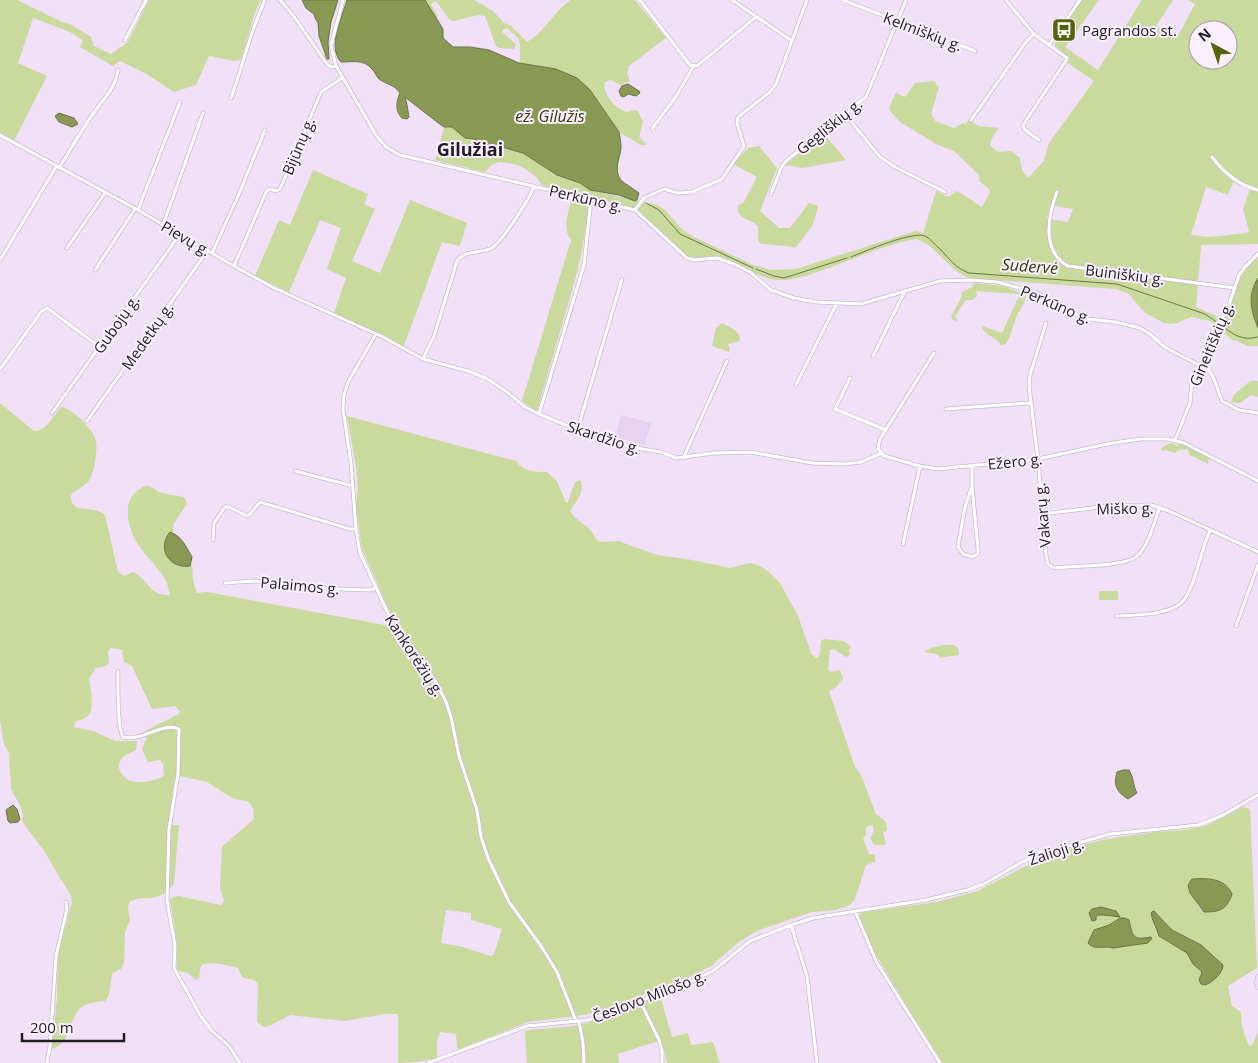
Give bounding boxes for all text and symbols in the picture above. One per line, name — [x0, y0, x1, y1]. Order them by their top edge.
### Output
street label: Kelmiškių g. — [881, 7, 965, 55]
bus stop icon: Pagrandos st. — [1051, 17, 1077, 43]
place label: Pagrandos st. — [1082, 20, 1177, 40]
north arrow — [1188, 20, 1238, 70]
text: N — [1194, 24, 1215, 46]
street label: Gegliškių g. — [792, 93, 866, 159]
water label: ež. Gilužis — [515, 105, 585, 127]
street label: Bijūnų g. — [277, 114, 319, 178]
district label: Gilužiai — [437, 137, 503, 161]
street label: Perkūno g. — [547, 180, 625, 216]
street label: Pievų g. — [158, 216, 214, 260]
water label: Sudervė — [1001, 253, 1059, 279]
street label: Buiniškių g. — [1084, 259, 1166, 289]
street label: Perkūno g. — [1018, 280, 1094, 328]
street label: Gubojų g. — [89, 291, 143, 357]
street label: Medetkų g. — [116, 298, 178, 374]
street label: Gineitiškių g. — [1184, 299, 1238, 389]
street label: Skardžio g. — [565, 416, 643, 458]
street label: Ežero g. — [987, 448, 1043, 474]
street label: Vakarų g. — [1029, 482, 1055, 548]
street label: Miško g. — [1096, 498, 1154, 518]
street label: Palaimos g. — [260, 572, 340, 598]
street label: Kankorėžių g. — [381, 610, 449, 700]
street label: Žalioji g. — [1026, 833, 1086, 869]
street label: Česlovo Milošo g. — [589, 965, 709, 1027]
scale bar — [22, 1010, 125, 1042]
text: 200 m — [30, 1017, 74, 1037]

